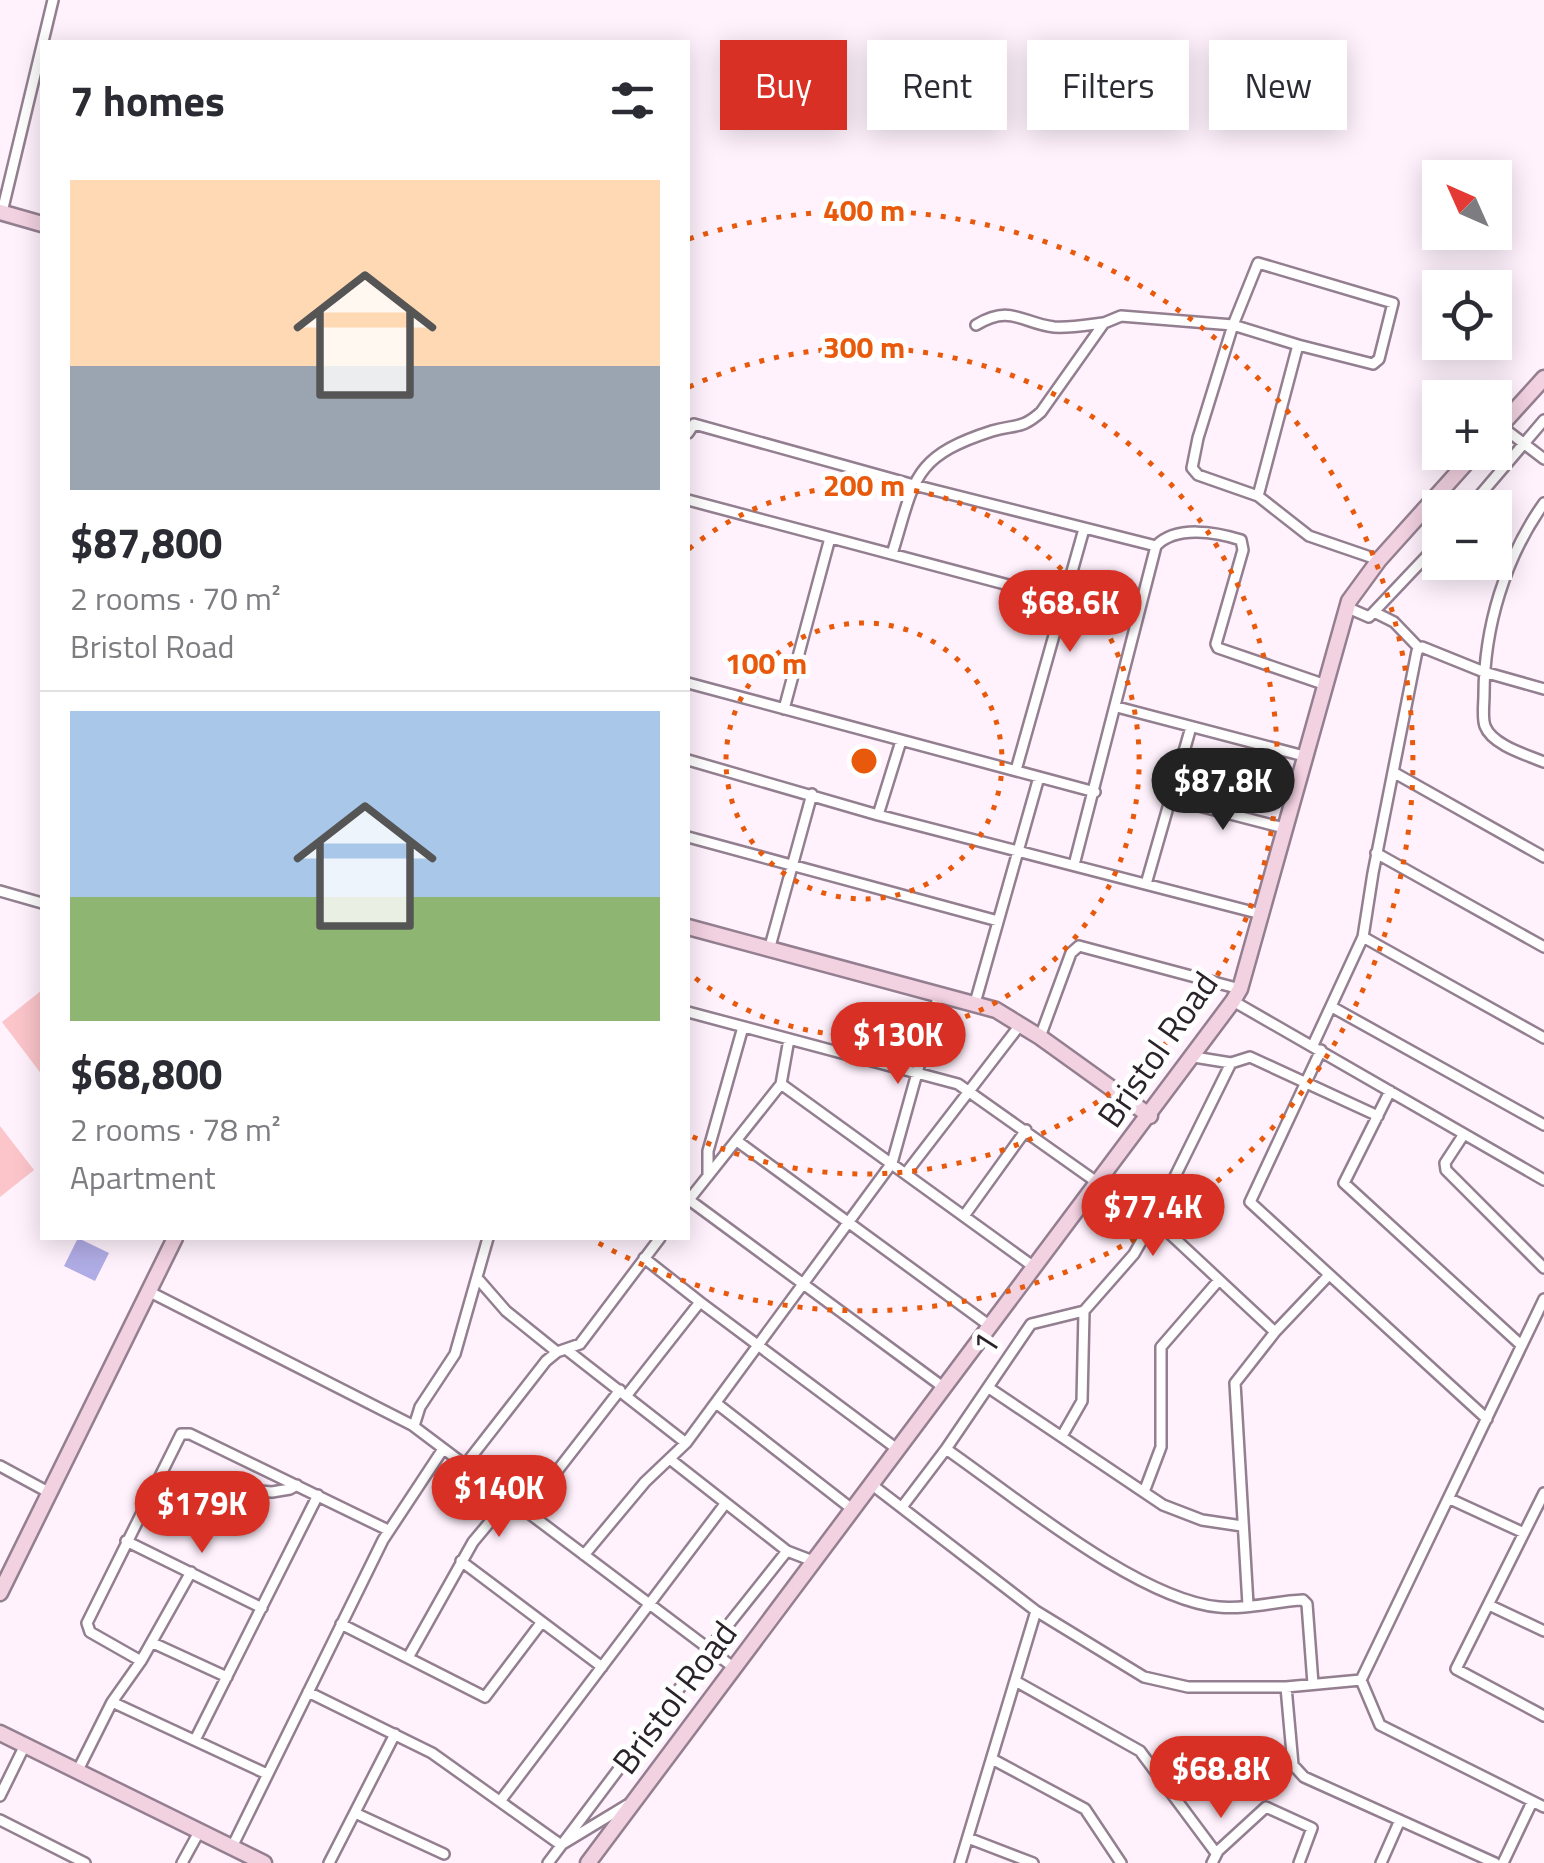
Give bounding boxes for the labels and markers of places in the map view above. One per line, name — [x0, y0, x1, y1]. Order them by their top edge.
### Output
pin: $68.6K — [989, 570, 1151, 655]
centre of rings — [846, 743, 882, 779]
pin: $87.8K — [1142, 748, 1304, 833]
pin: $130K — [828, 1002, 968, 1087]
pin: $77.4K — [1072, 1174, 1234, 1259]
pin: $140K — [429, 1455, 569, 1540]
pin: $179K — [132, 1471, 272, 1556]
pin: $68.8K — [1140, 1736, 1302, 1821]

